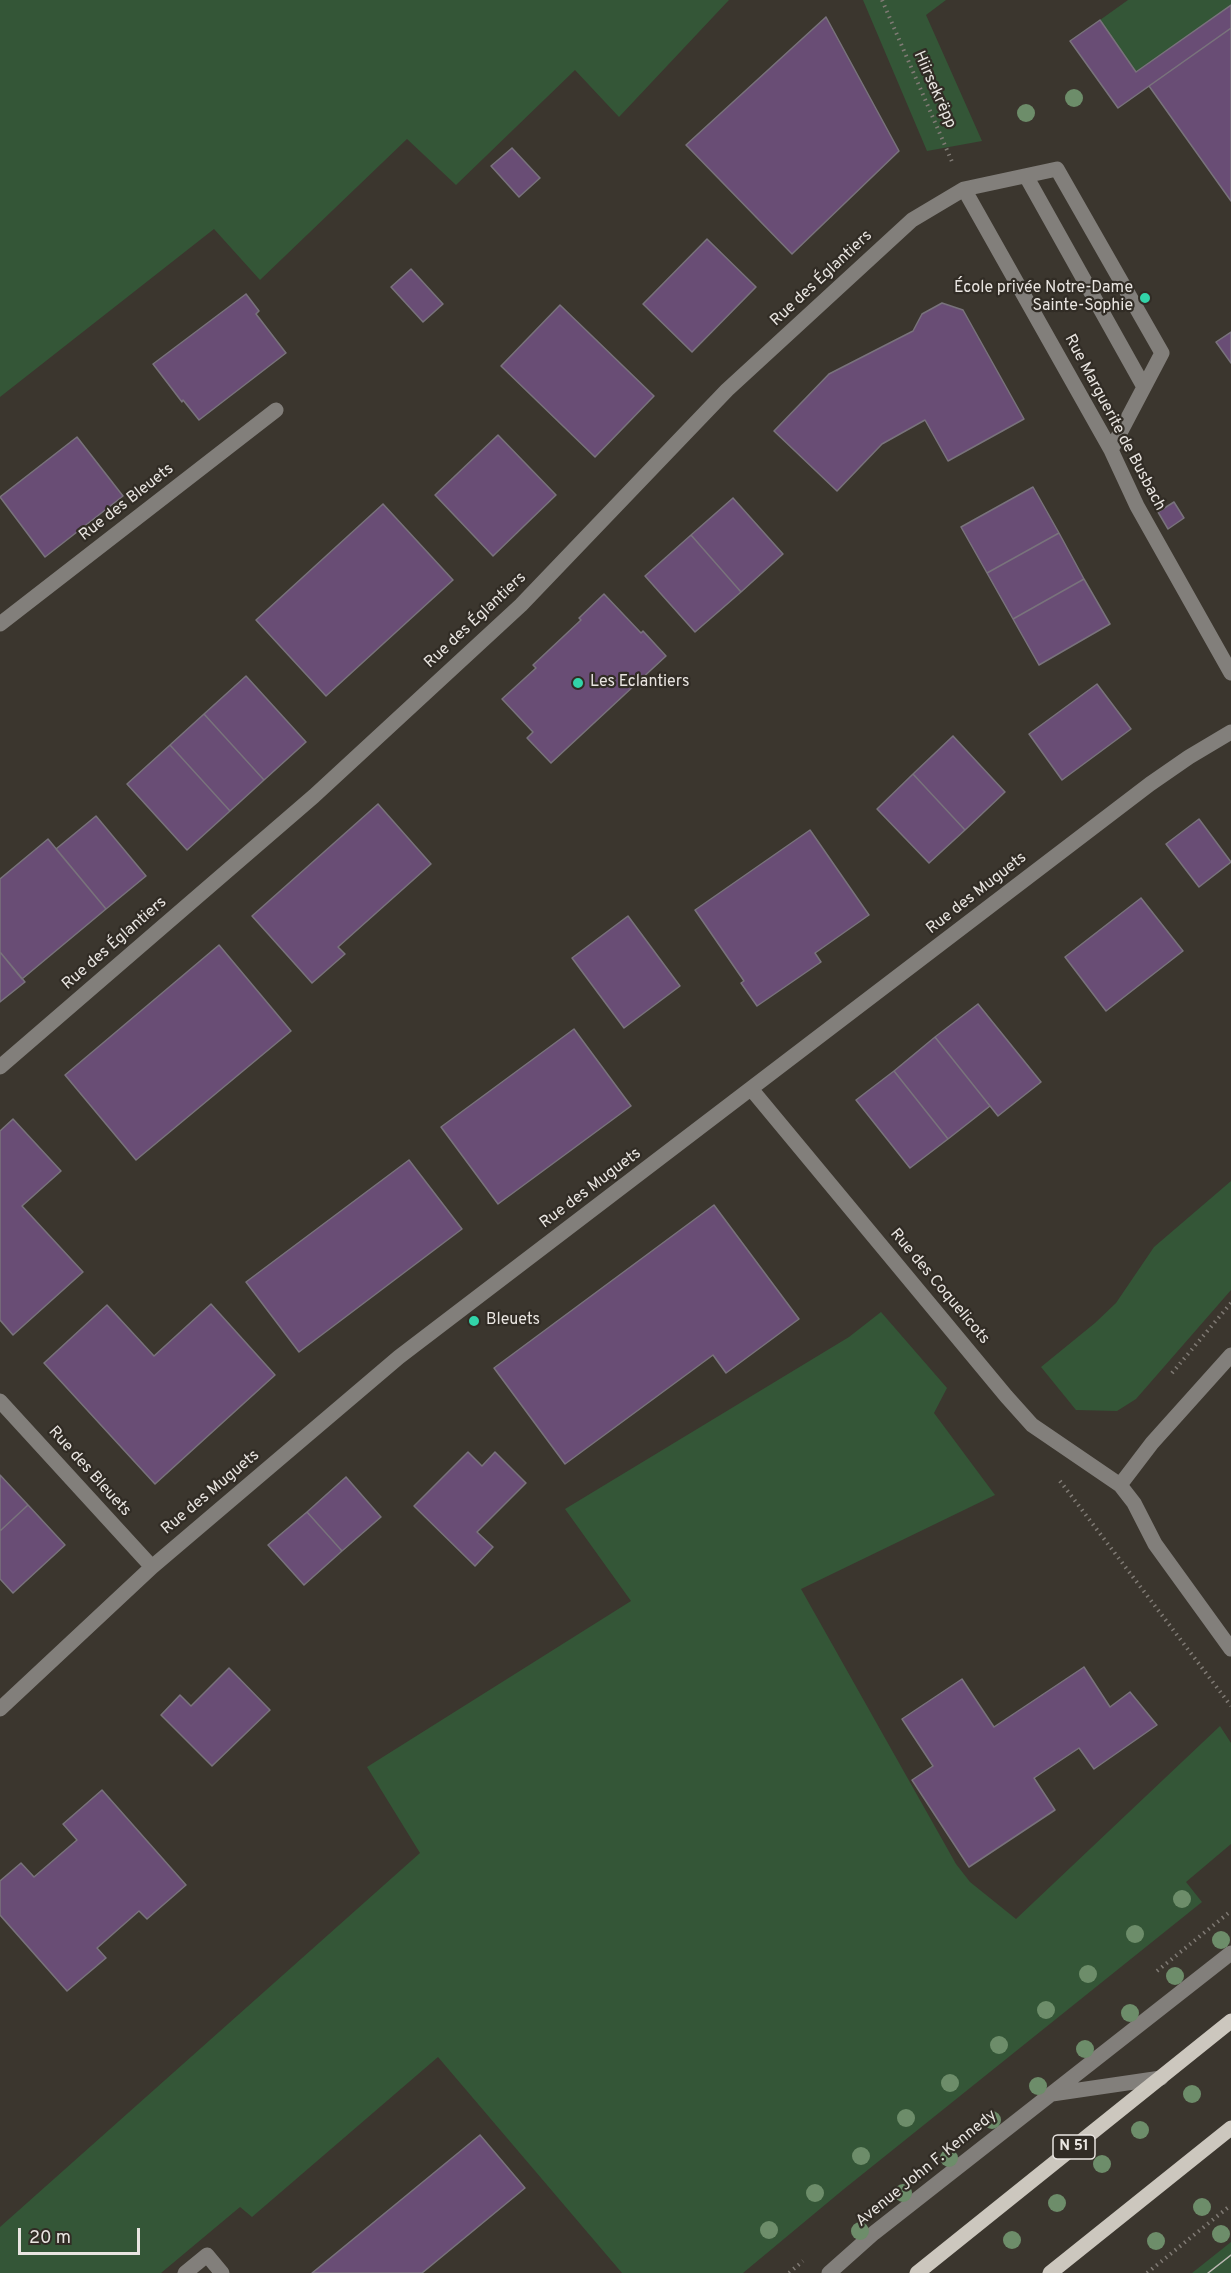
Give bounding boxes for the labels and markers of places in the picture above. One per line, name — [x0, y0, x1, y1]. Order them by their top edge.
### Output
place label: École privée Notre-Dame Sainte-Sophie — [954, 279, 1133, 317]
marker: École privée Notre-Dame Sainte-Sophie — [1138, 291, 1152, 305]
place label: Les Eclantiers — [590, 673, 689, 693]
marker: Les Eclantiers — [571, 676, 585, 690]
place label: Bleuets — [486, 1311, 540, 1331]
marker: Bleuets — [467, 1314, 481, 1328]

